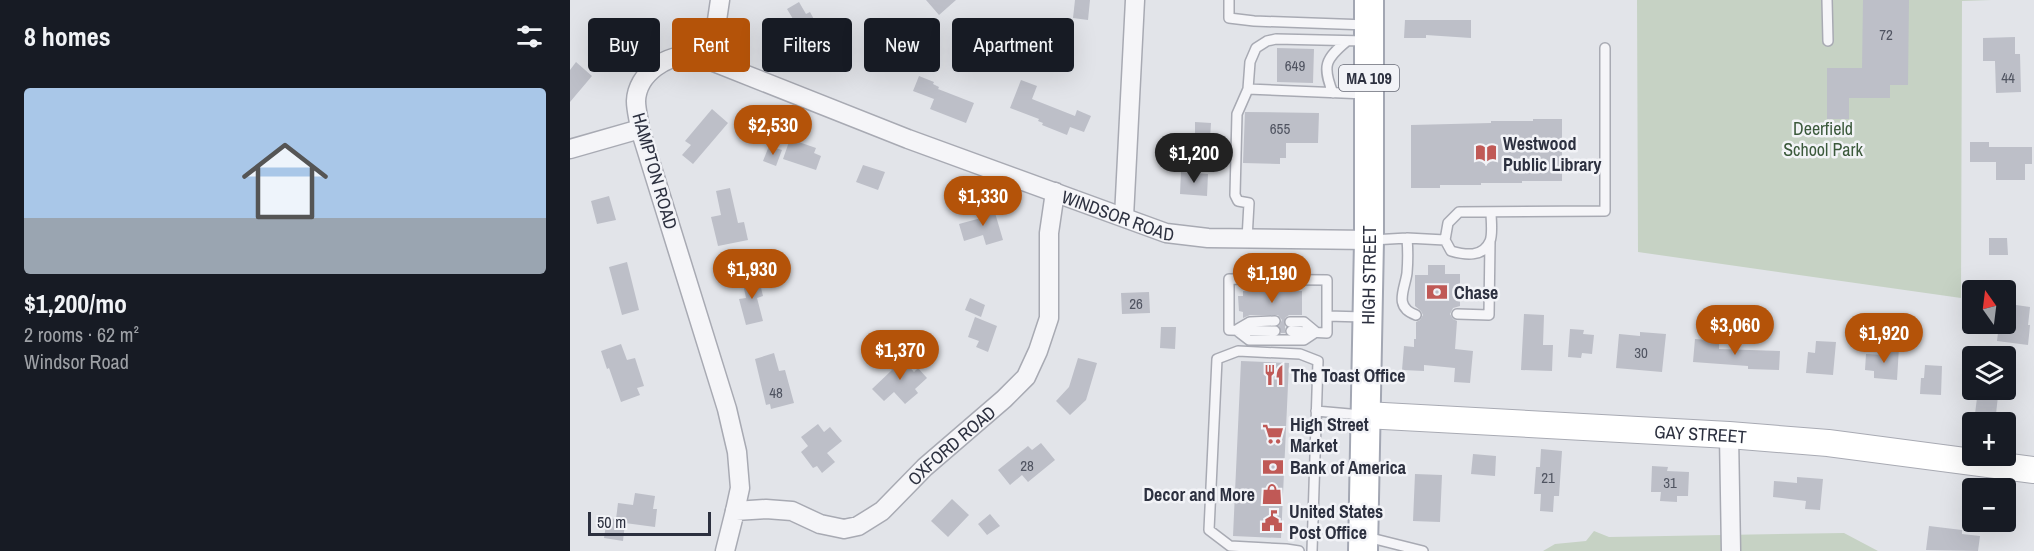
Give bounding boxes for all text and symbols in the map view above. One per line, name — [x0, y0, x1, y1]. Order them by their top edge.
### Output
chip: Buy — [588, 18, 660, 72]
chip: Rent — [672, 18, 750, 72]
chip: Filters — [762, 18, 852, 72]
chip: New — [864, 18, 940, 72]
chip: Apartment — [952, 18, 1074, 72]
text: 8 homes — [24, 19, 111, 54]
icon: filters — [513, 20, 546, 53]
house number: 72 — [1879, 24, 1893, 45]
house number: 649 — [1285, 55, 1305, 76]
road number: MA 109 — [1339, 65, 1399, 91]
house number: 44 — [2001, 67, 2015, 88]
pin: $2,530 — [724, 105, 822, 156]
street label: HAMPTON ROAD — [626, 110, 684, 232]
text: $2,530 — [748, 111, 798, 138]
park label: Deerfield School Park — [1783, 116, 1863, 162]
house number: 655 — [1270, 118, 1290, 139]
icon: home — [231, 127, 339, 235]
place label: Westwood Public Library — [1503, 131, 1602, 177]
pin: $1,200 — [1145, 133, 1243, 184]
text: $1,200 — [1169, 139, 1219, 166]
library icon: Westwood Public Library — [1474, 141, 1498, 165]
pin: $1,330 — [934, 176, 1032, 227]
text: $1,330 — [958, 182, 1008, 209]
street label: WINDSOR ROAD — [1058, 184, 1176, 246]
street label: HIGH STREET — [1355, 225, 1382, 325]
pin: $1,930 — [703, 249, 801, 300]
pin: $1,190 — [1223, 253, 1321, 304]
text: $1,930 — [727, 255, 777, 282]
text: $1,190 — [1247, 259, 1297, 286]
bank icon: Chase — [1425, 280, 1449, 304]
place label: Chase — [1454, 280, 1498, 305]
north arrow — [1962, 280, 2016, 334]
map controls — [1962, 280, 2016, 532]
text: $1,200/mo — [24, 286, 127, 321]
house number: 26 — [1129, 293, 1143, 314]
pin: $3,060 — [1686, 305, 1784, 356]
text: $3,060 — [1710, 311, 1760, 338]
pin: $1,920 — [1835, 313, 1933, 364]
text: $1,920 — [1859, 319, 1909, 346]
text: 2 rooms · 62 m² — [24, 321, 139, 348]
pin: $1,370 — [851, 330, 949, 381]
text: $1,370 — [875, 336, 925, 363]
house number: 30 — [1634, 342, 1648, 363]
button: layers — [1962, 346, 2016, 400]
text: Windsor Road — [24, 348, 129, 375]
restaurant icon: The Toast Office — [1262, 363, 1286, 387]
place label: The Toast Office — [1291, 363, 1406, 388]
house number: 48 — [769, 382, 783, 403]
street label: OXFORD ROAD — [901, 399, 1001, 491]
place label: High Street Market — [1290, 412, 1369, 458]
button: + — [1962, 412, 2016, 466]
street label: GAY STREET — [1654, 418, 1748, 449]
supermarket icon: High Street Market — [1261, 422, 1285, 446]
house number: 28 — [1020, 455, 1034, 476]
bank icon: Bank of America — [1261, 455, 1285, 479]
place label: Bank of America — [1290, 455, 1407, 480]
house number: 21 — [1541, 467, 1555, 488]
house number: 31 — [1663, 472, 1677, 493]
button: − — [1962, 478, 2016, 532]
place label: Decor and More — [1143, 482, 1255, 507]
shop icon: Decor and More — [1260, 482, 1284, 506]
place label: United States Post Office — [1289, 499, 1383, 545]
scale bar — [588, 509, 711, 536]
public building icon: United States Post Office — [1260, 509, 1284, 533]
text: 50 m — [597, 511, 626, 533]

